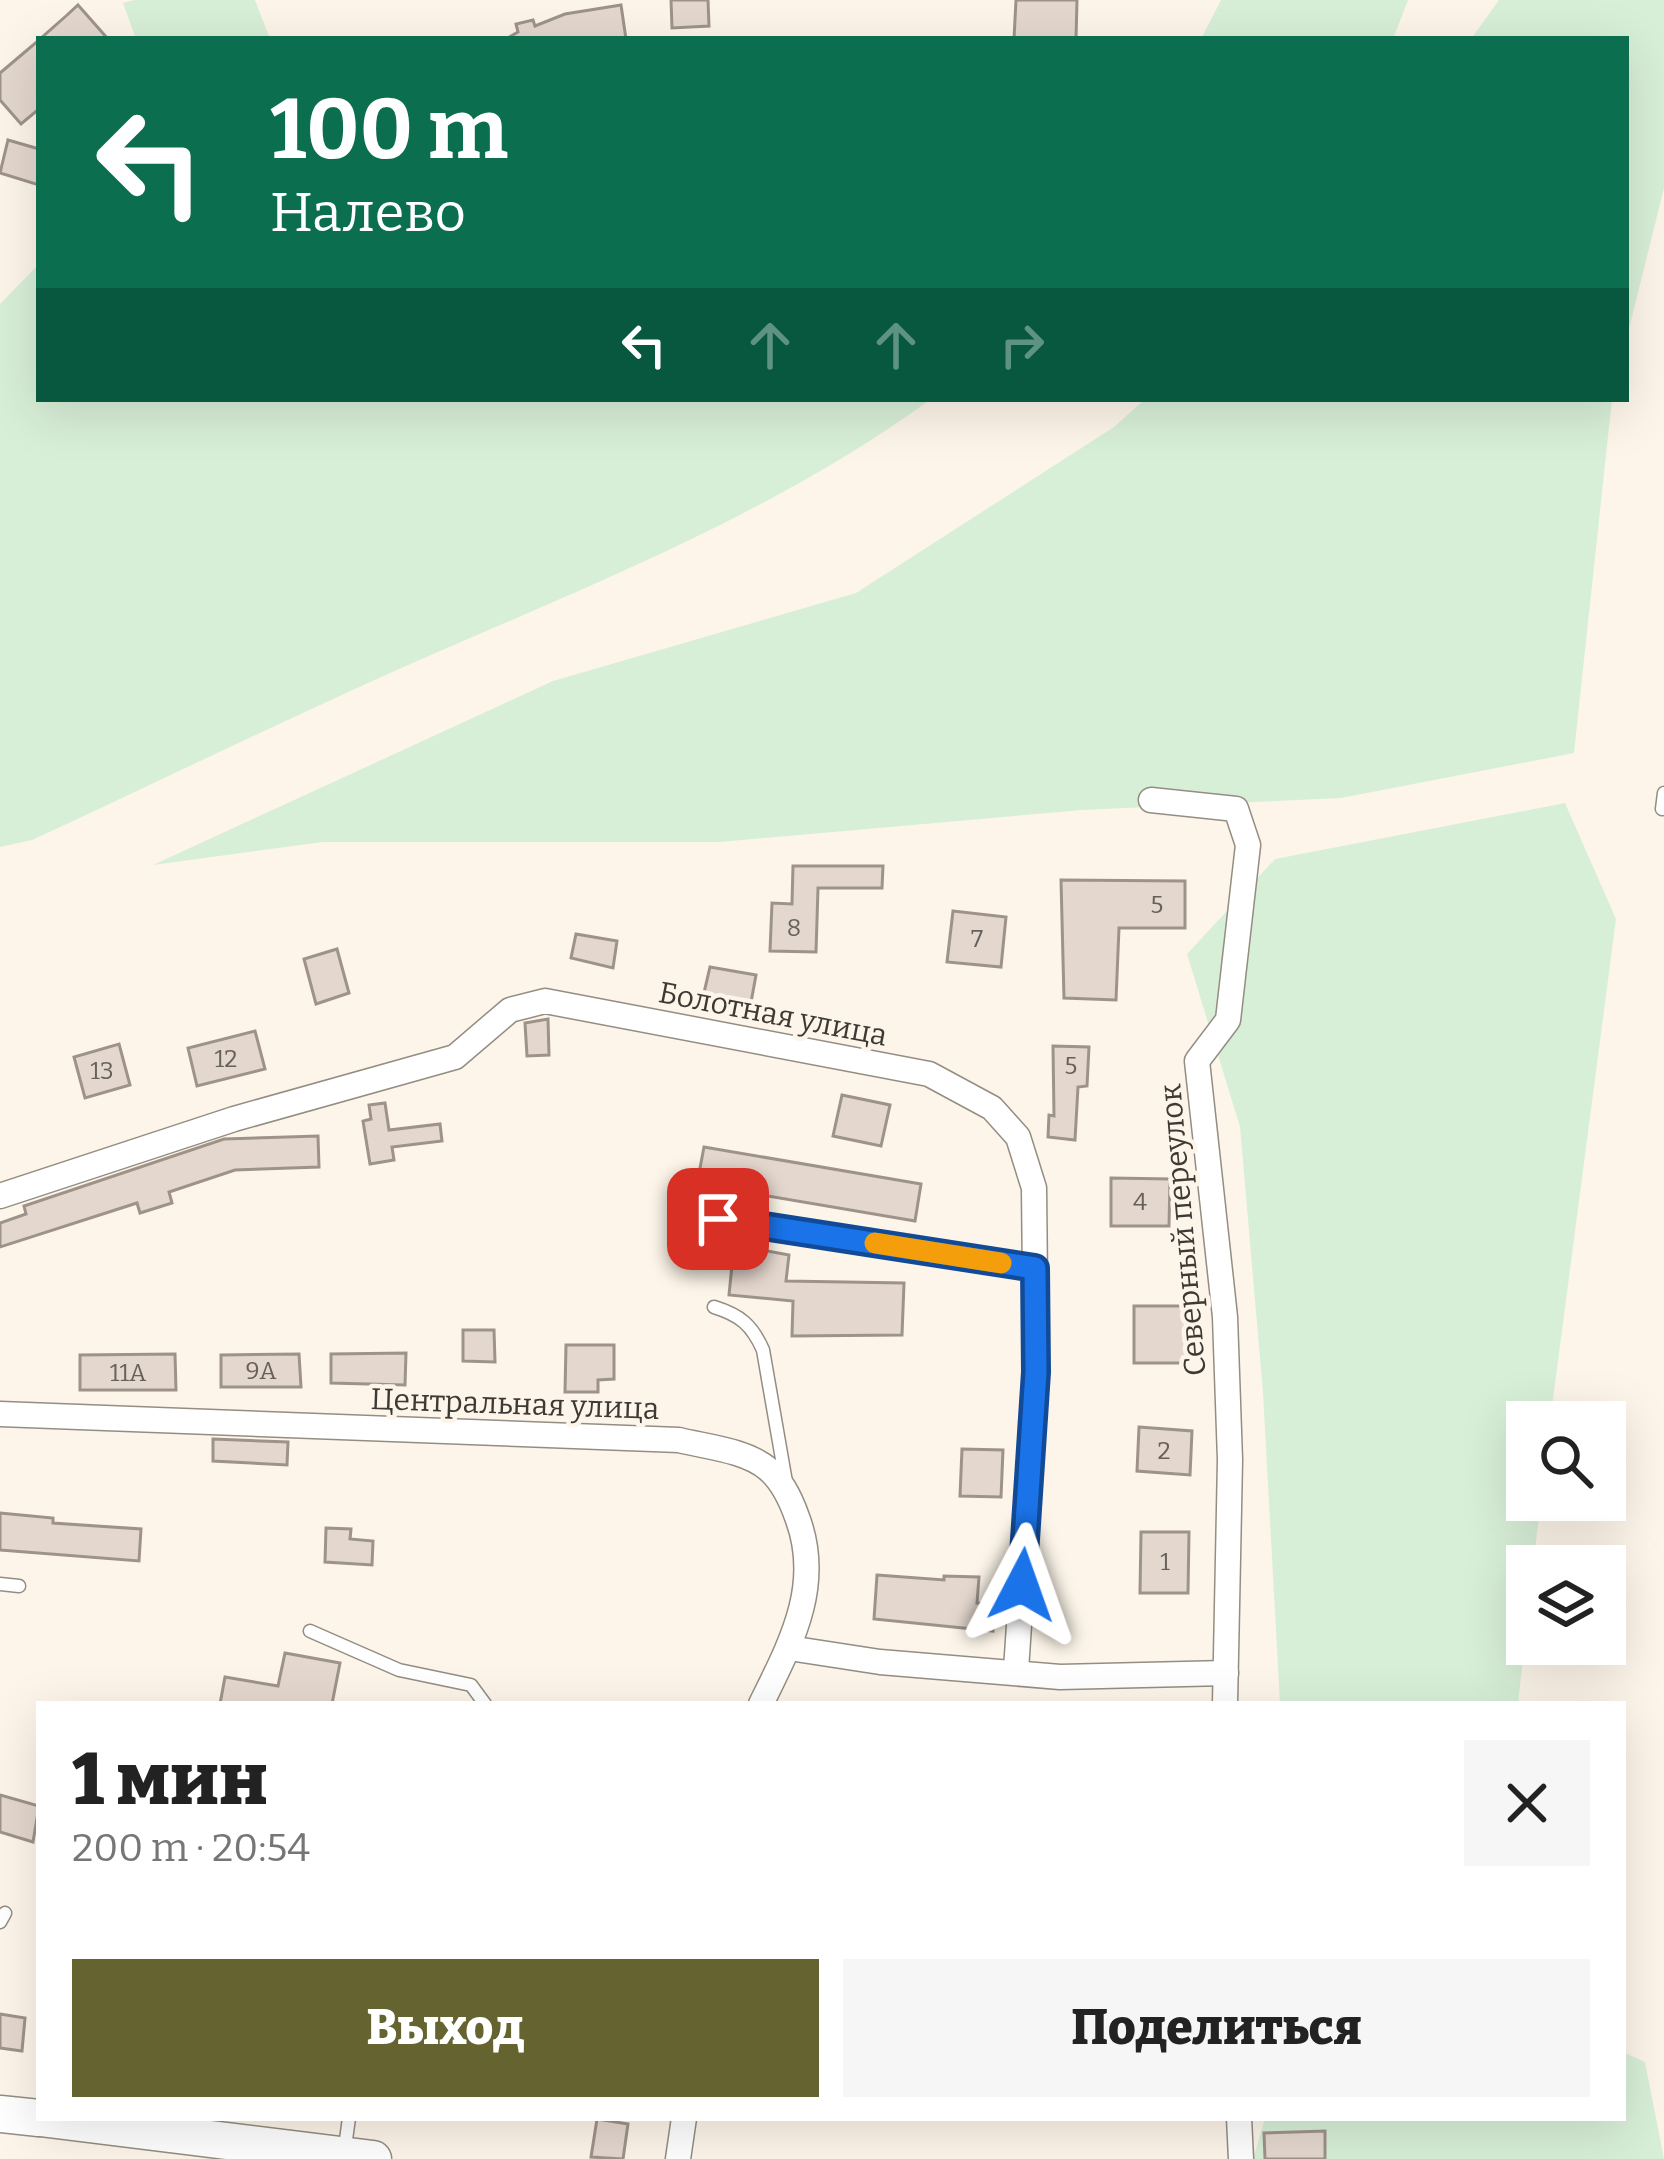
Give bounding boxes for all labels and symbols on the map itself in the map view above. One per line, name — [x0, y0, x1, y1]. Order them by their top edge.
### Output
house number: 5 — [1151, 891, 1163, 919]
house number: 8 — [787, 914, 801, 942]
house number: 7 — [971, 925, 983, 953]
street label: Болотная улица — [656, 974, 890, 1054]
house number: 12 — [215, 1045, 237, 1073]
house number: 5 — [1065, 1052, 1077, 1080]
house number: 13 — [90, 1057, 114, 1085]
street label: Северный переулок — [1152, 1082, 1214, 1377]
pin — [667, 1168, 769, 1270]
house number: 4 — [1133, 1188, 1147, 1216]
house number: 9А — [245, 1357, 277, 1385]
house number: 11А — [110, 1359, 146, 1387]
street label: Центральная улица — [370, 1381, 660, 1427]
house number: 2 — [1157, 1437, 1171, 1465]
position arrow — [959, 1522, 1085, 1648]
house number: 1 — [1160, 1548, 1170, 1576]

